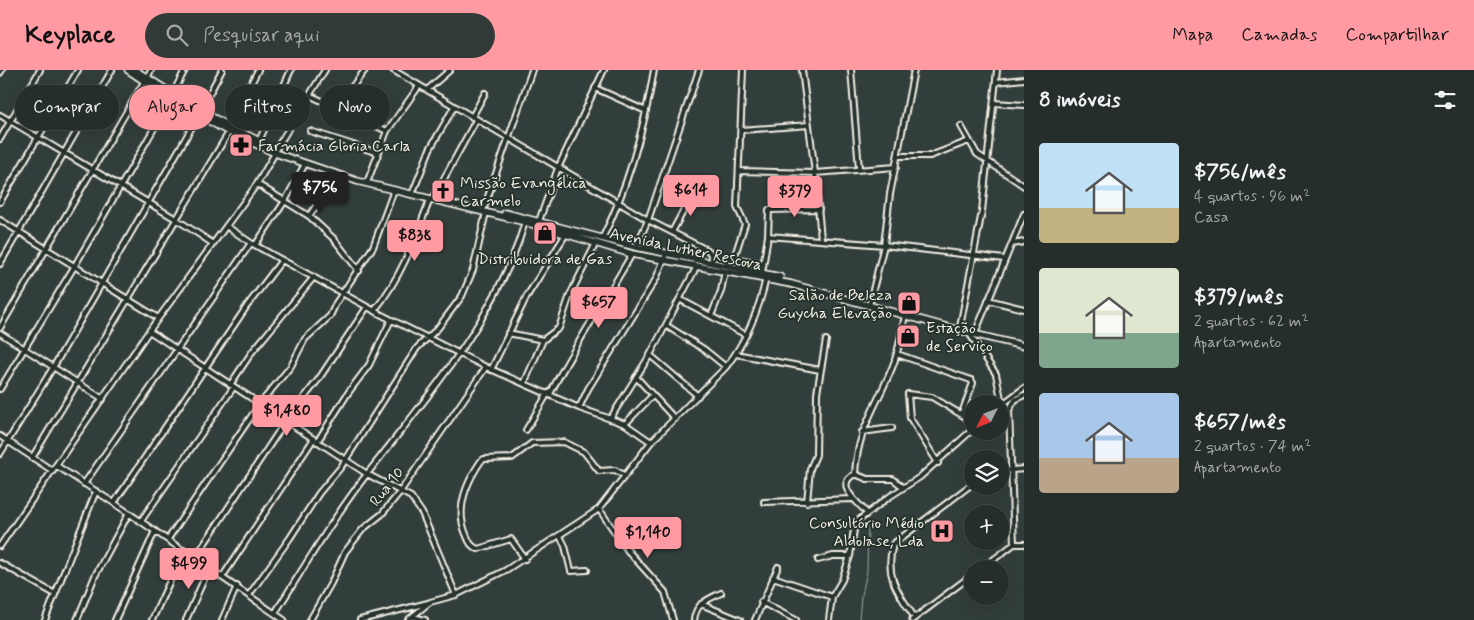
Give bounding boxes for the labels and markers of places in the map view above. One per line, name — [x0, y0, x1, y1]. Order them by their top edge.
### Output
pharmacy icon: Farmácia Gloria Carla — [228, 132, 254, 158]
place label: Farmácia Gloria Carla — [258, 136, 411, 157]
pin: $756 — [290, 172, 350, 214]
place label: Missão Evangélica Carmelo — [460, 173, 587, 212]
pin: $614 — [661, 174, 721, 217]
pin: $379 — [765, 176, 825, 218]
church icon: Missão Evangélica Carmelo — [430, 178, 456, 204]
pin: $838 — [385, 220, 445, 262]
shop icon: Distribuidora de Gas — [532, 220, 558, 246]
place label: Distribuidora de Gas — [478, 249, 612, 270]
place label: Salão de Beleza Guycha Elevação — [777, 285, 892, 324]
pin: $657 — [569, 286, 629, 329]
shop icon: Salão de Beleza Guycha Elevação — [896, 290, 922, 316]
place label: Estação de Serviço — [926, 318, 993, 357]
shop icon: Estação de Serviço — [895, 323, 921, 349]
pin: $1,480 — [246, 394, 328, 437]
place label: Consultório Médio Aldolase, Lda — [809, 513, 924, 552]
pin: $1,140 — [607, 516, 689, 559]
hospital icon: Consultório Médio Aldolase, Lda — [929, 518, 955, 544]
pin: $499 — [159, 548, 219, 590]

